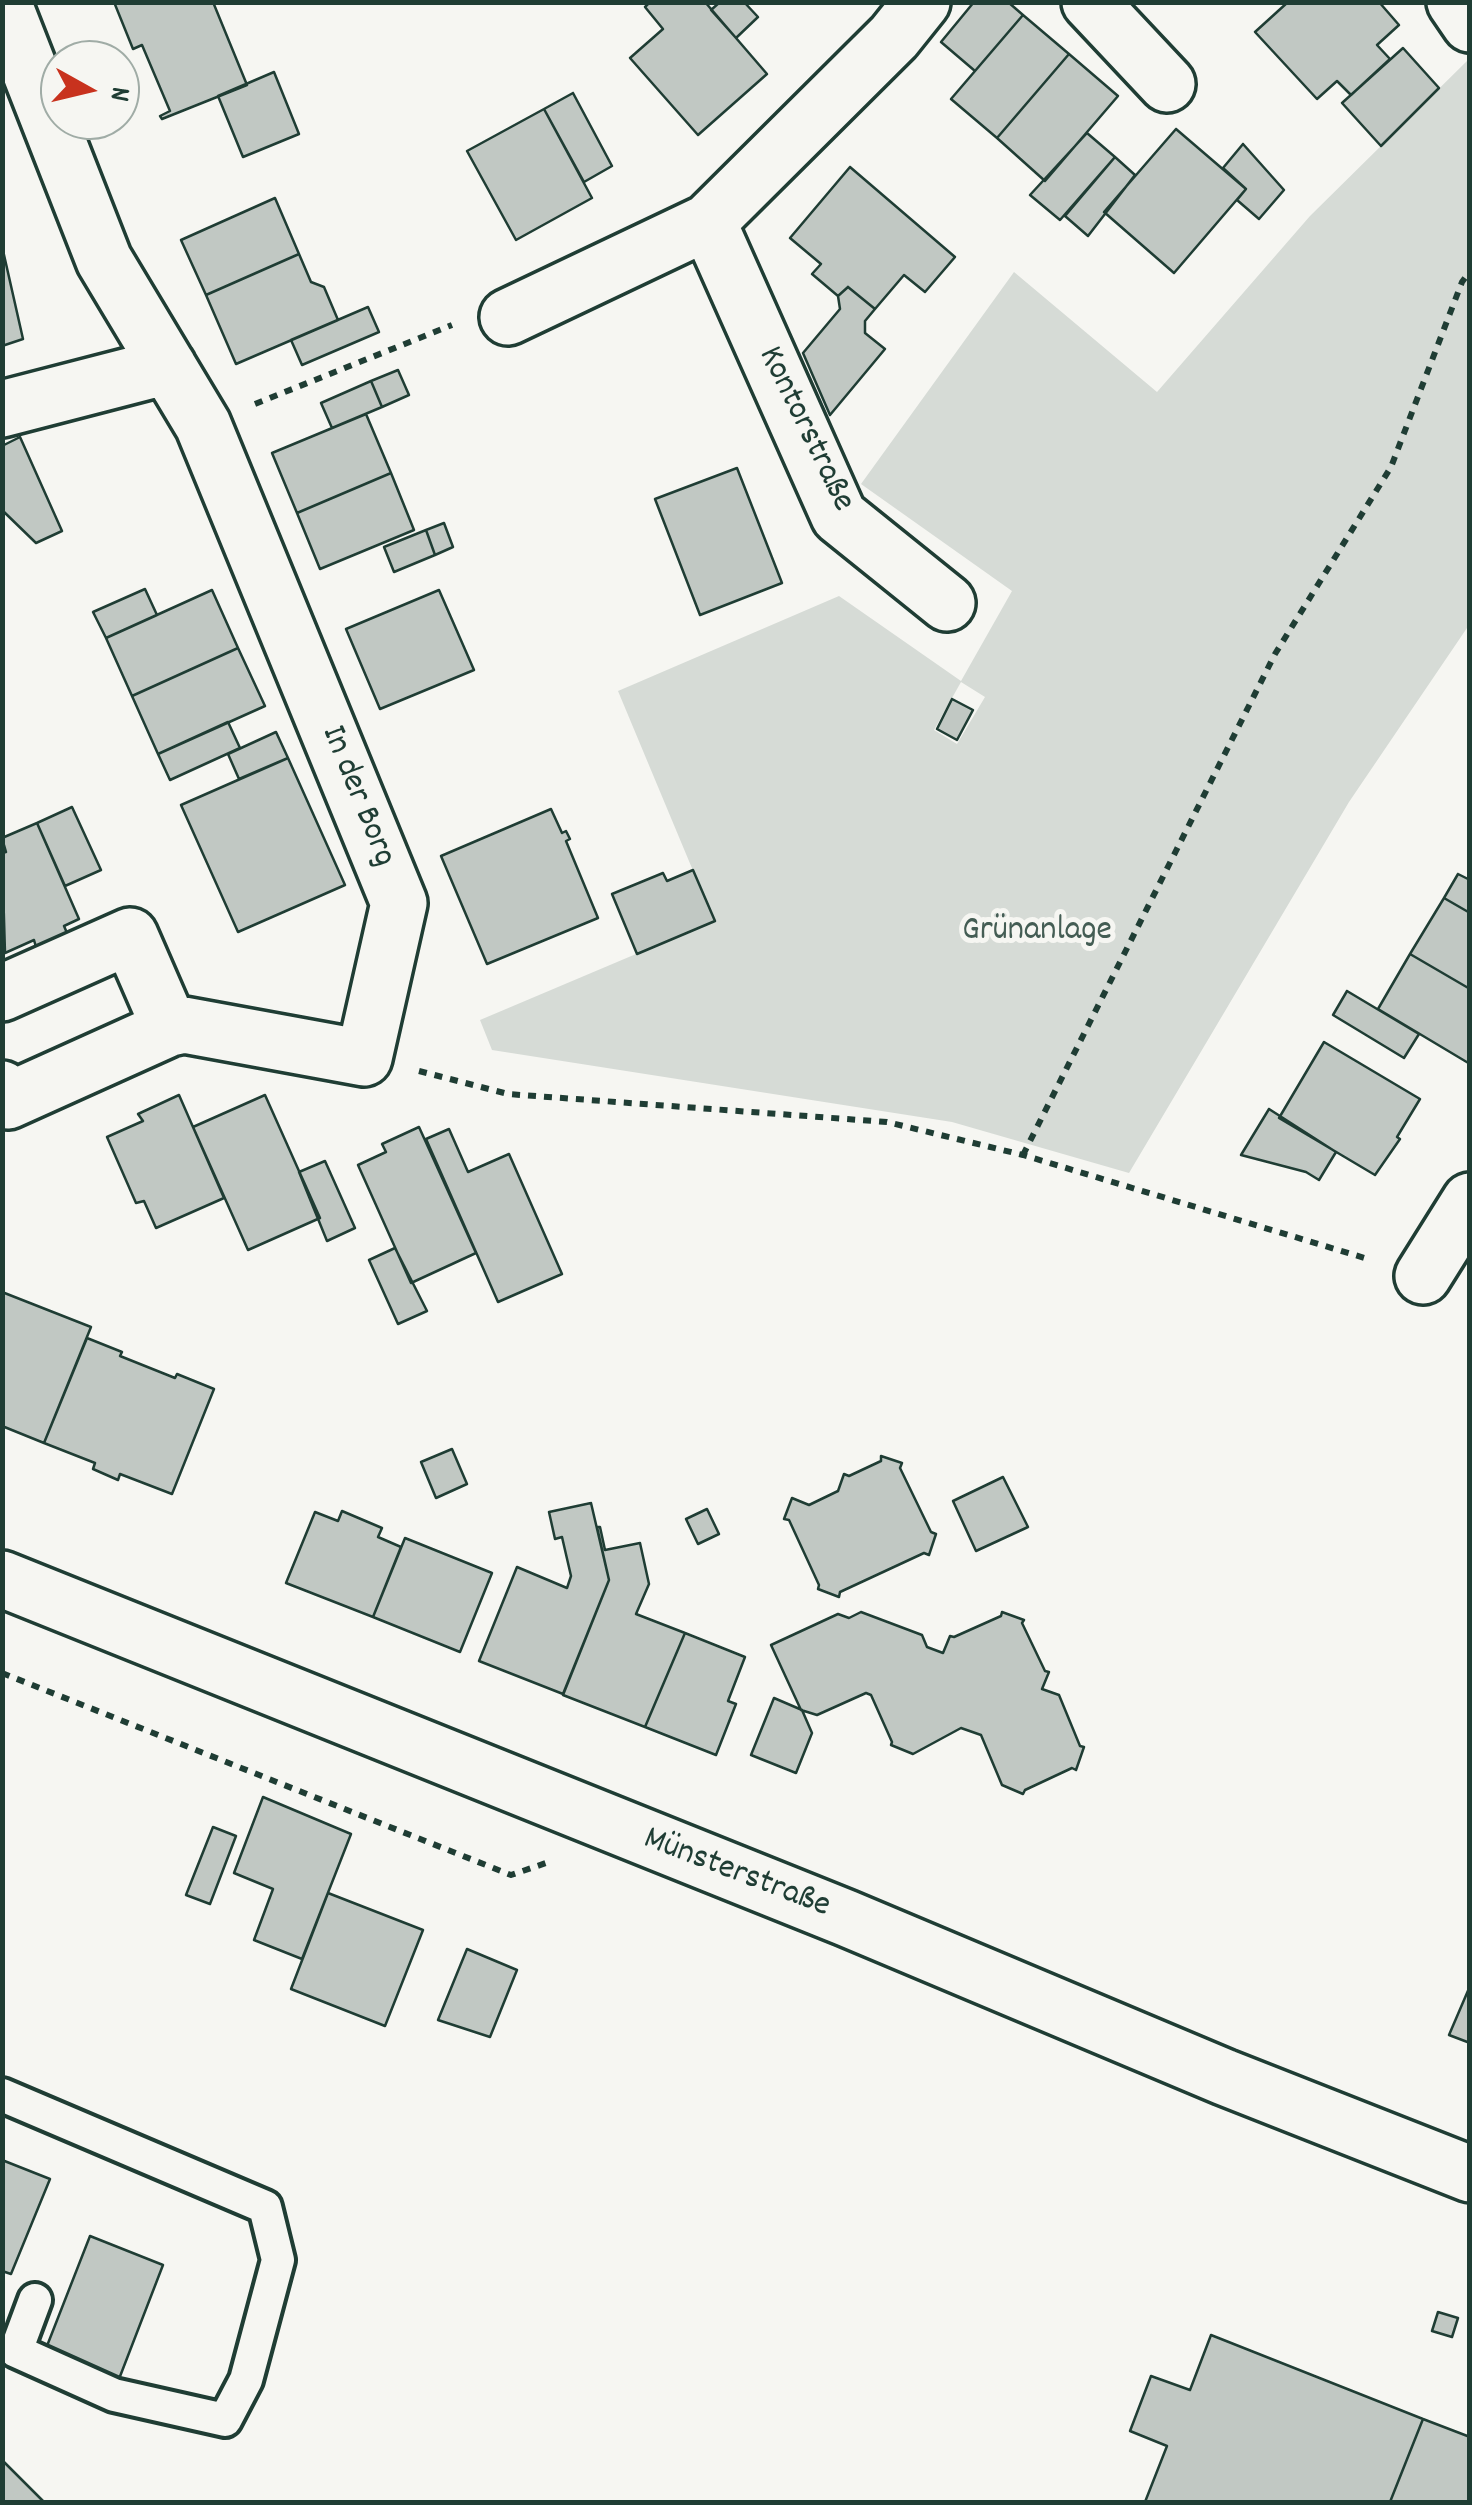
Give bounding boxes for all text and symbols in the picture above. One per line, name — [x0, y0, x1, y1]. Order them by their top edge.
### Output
north arrow — [40, 40, 140, 140]
text: N — [97, 84, 138, 104]
street label: Kontorstraße — [746, 341, 862, 519]
street label: In der Borg — [309, 720, 403, 874]
park label: Grünanlage — [962, 912, 1112, 954]
street label: Münsterstraße — [637, 1820, 835, 1930]

